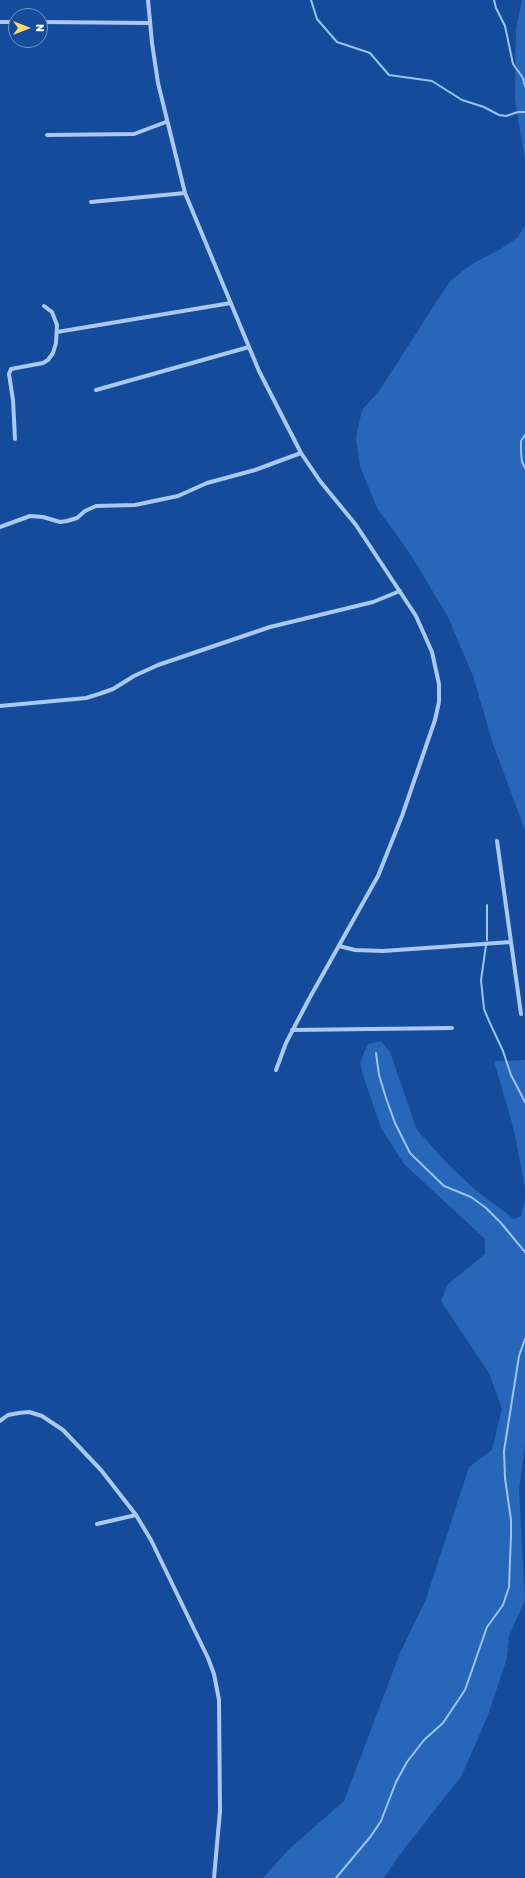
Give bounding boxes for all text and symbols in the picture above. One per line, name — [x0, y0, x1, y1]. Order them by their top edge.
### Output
north arrow — [8, 8, 48, 48]
text: N — [33, 24, 46, 32]

